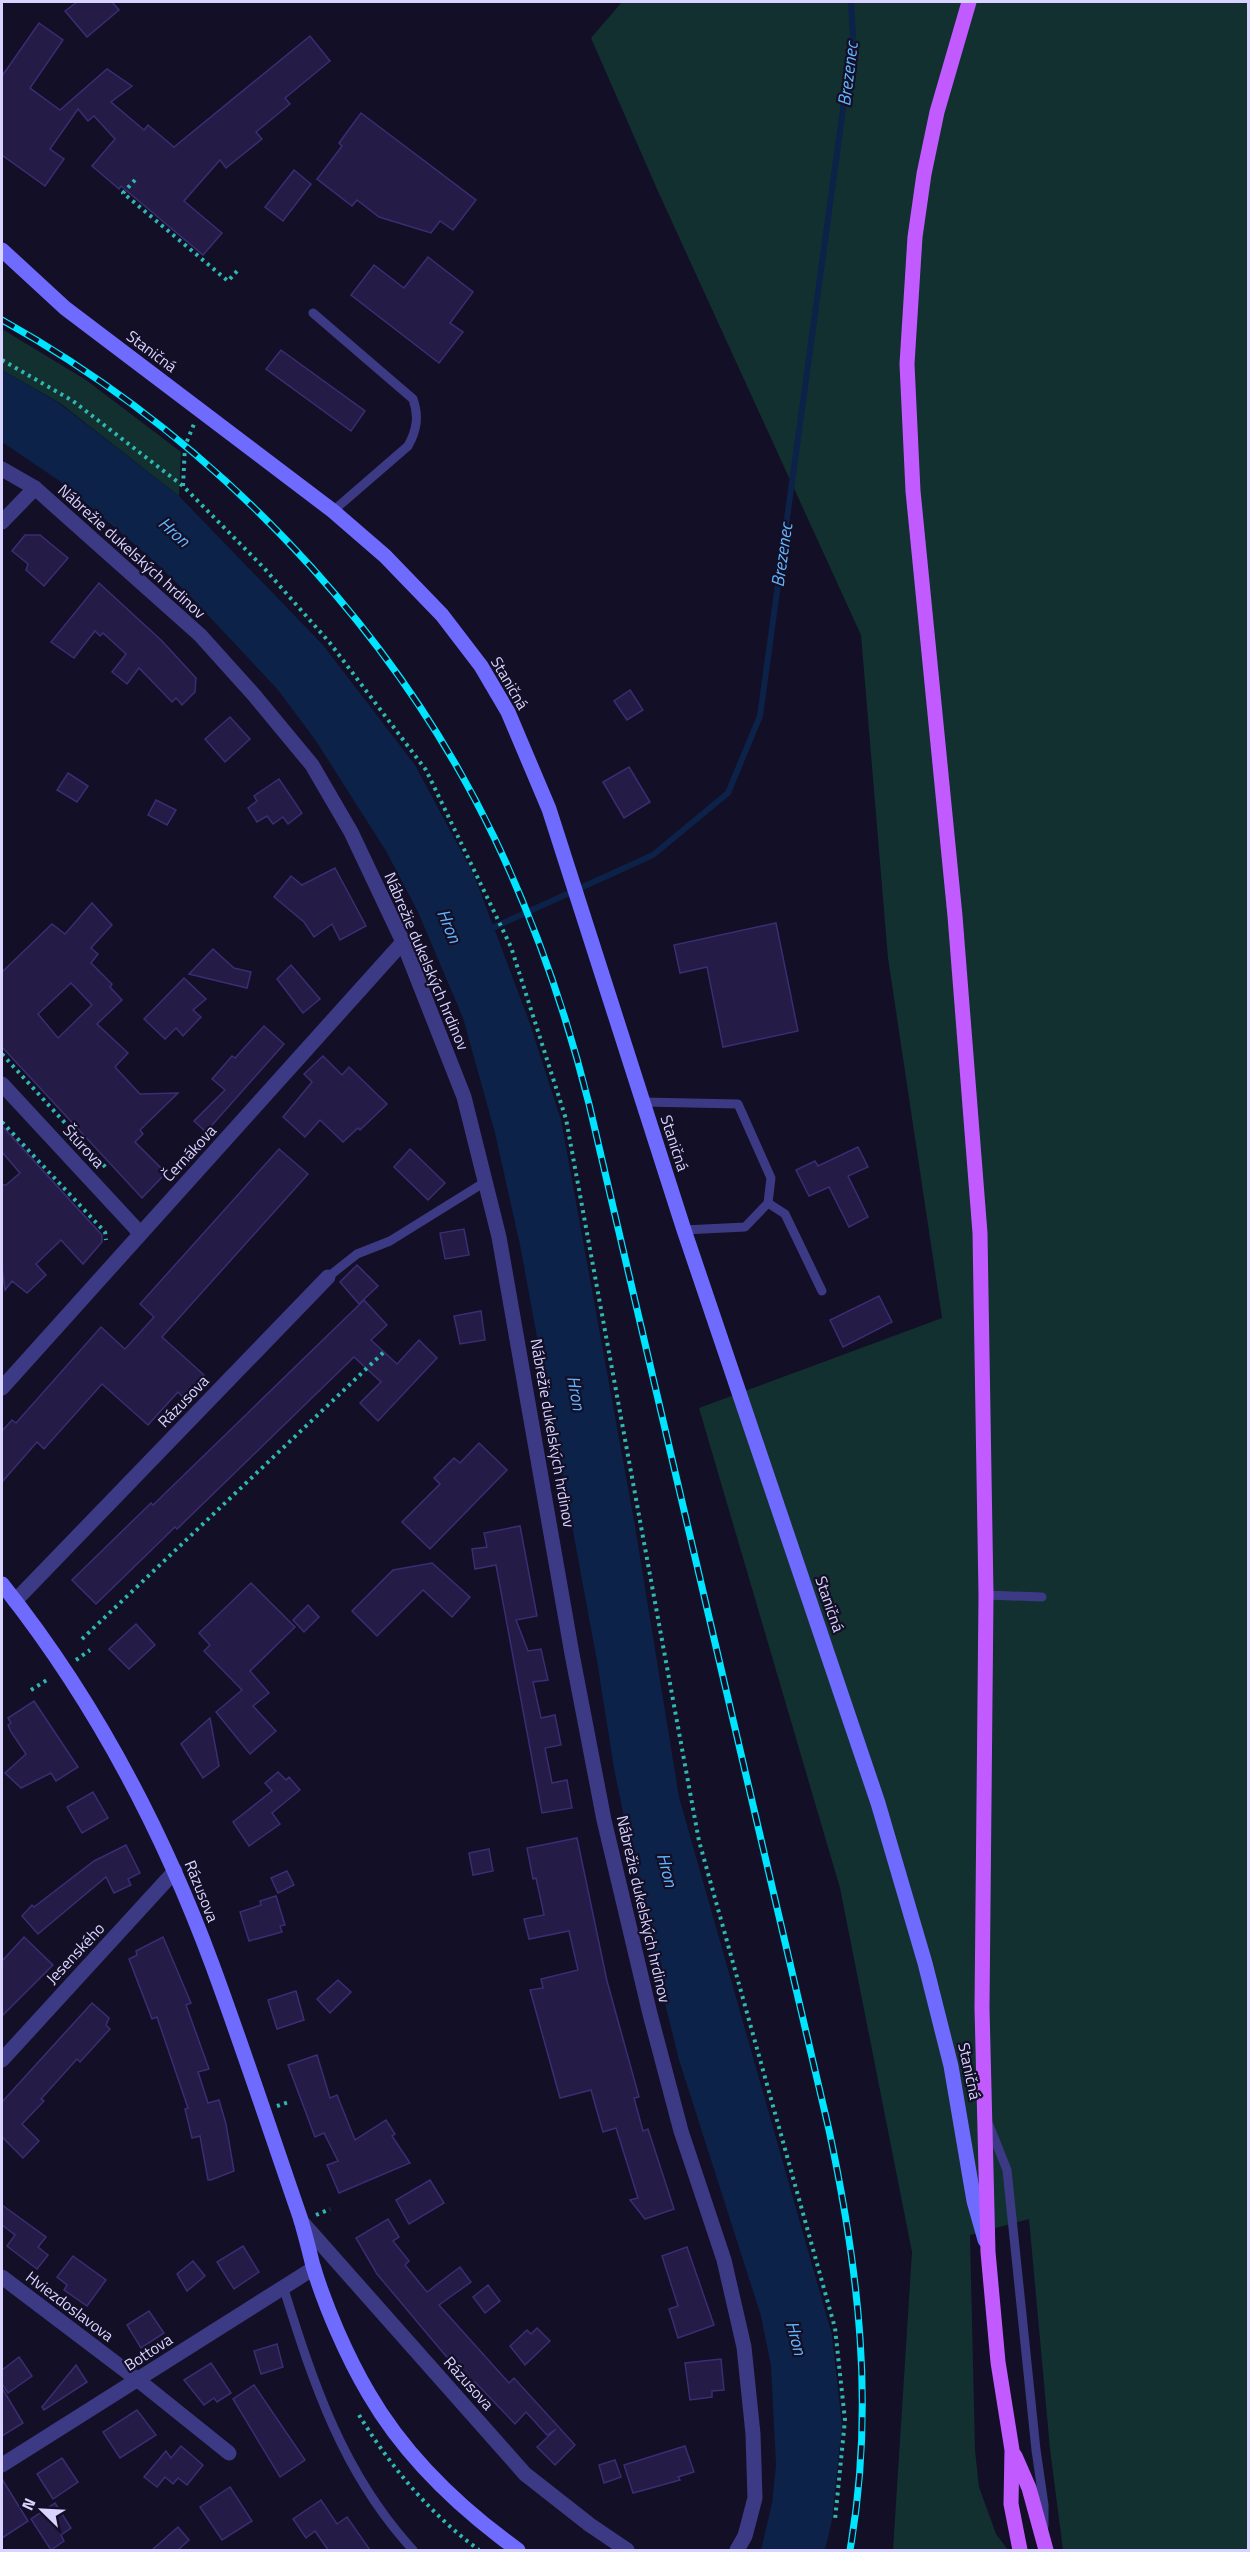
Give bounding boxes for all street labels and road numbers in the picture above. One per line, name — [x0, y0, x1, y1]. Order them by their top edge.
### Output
street label: Staničná — [122, 324, 182, 378]
street label: Nábrežie dukelských hrdinov — [53, 478, 211, 624]
street label: Staničná — [485, 652, 535, 714]
street label: Nábrežie dukelských hrdinov — [379, 868, 476, 1054]
street label: Staničná — [655, 1112, 695, 1174]
street label: Štúrova — [58, 1119, 110, 1173]
street label: Černákova — [156, 1119, 222, 1187]
street label: Nábrežie dukelských hrdinov — [525, 1337, 581, 1530]
street label: Rázusova — [152, 1369, 214, 1433]
street label: Staničná — [809, 1573, 851, 1635]
street label: Nábrežie dukelských hrdinov — [611, 1813, 677, 2005]
street label: Rázusova — [179, 1856, 225, 1926]
street label: Jesenského — [40, 1917, 110, 1989]
street label: Staničná — [952, 2040, 988, 2102]
street label: Hviezdoslavova — [21, 2265, 119, 2347]
street label: Bottova — [119, 2327, 177, 2377]
street label: Rázusova — [438, 2351, 500, 2415]

